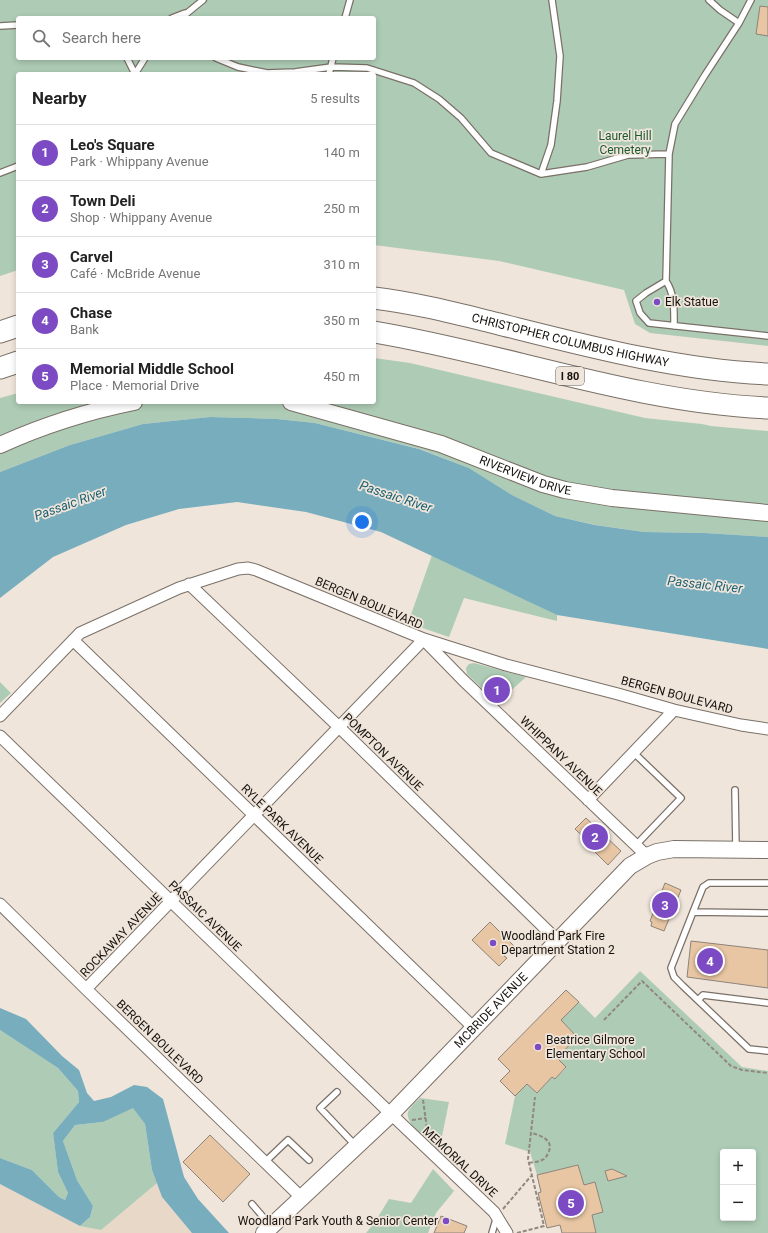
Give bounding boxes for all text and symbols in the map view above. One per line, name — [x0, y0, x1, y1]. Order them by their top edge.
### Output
search box — [16, 16, 376, 60]
icon: search — [30, 27, 52, 49]
text: Search here — [62, 29, 141, 47]
text: Nearby — [32, 88, 87, 108]
text: 5 results — [310, 91, 360, 106]
park label: Laurel Hill Cemetery — [598, 129, 652, 157]
text: Leo's Square — [70, 136, 155, 154]
text: 1 — [41, 145, 49, 160]
text: 140 m — [323, 145, 360, 160]
text: Park · Whippany Avenue — [70, 154, 209, 169]
text: Town Deli — [70, 192, 135, 210]
text: 2 — [41, 201, 49, 216]
text: 250 m — [323, 201, 360, 216]
text: Shop · Whippany Avenue — [70, 210, 212, 225]
text: Carvel — [70, 248, 113, 266]
text: 3 — [41, 257, 49, 272]
text: 310 m — [323, 257, 360, 272]
text: Café · McBride Avenue — [70, 266, 200, 281]
place label: Elk Statue — [665, 295, 718, 309]
marker: Elk Statue — [652, 297, 662, 307]
text: Chase — [70, 304, 112, 322]
street label: CHRISTOPHER COLUMBUS HIGHWAY — [470, 311, 671, 370]
text: 4 — [41, 313, 49, 328]
text: 350 m — [323, 313, 360, 328]
text: Bank — [70, 322, 99, 337]
text: Memorial Middle School — [70, 360, 234, 378]
road number: I 80 — [556, 367, 584, 385]
text: 5 — [41, 369, 49, 384]
text: 450 m — [323, 369, 360, 384]
text: Place · Memorial Drive — [70, 378, 199, 393]
street label: RIVERVIEW DRIVE — [477, 453, 573, 498]
water label: Passaic River — [358, 478, 435, 515]
water label: Passaic River — [32, 483, 109, 523]
your location — [352, 512, 372, 532]
water label: Passaic River — [667, 573, 744, 596]
street label: BERGEN BOULEVARD — [313, 574, 425, 632]
street label: BERGEN BOULEVARD — [619, 673, 735, 717]
pin: 1 — [484, 675, 510, 705]
street label: POMPTON AVENUE — [340, 710, 426, 794]
street label: WHIPPANY AVENUE — [517, 713, 605, 799]
street label: RYLE PARK AVENUE — [238, 781, 326, 867]
pin: 2 — [582, 822, 608, 852]
street label: PASSAIC AVENUE — [166, 878, 244, 954]
street label: ROCKAWAY AVENUE — [77, 890, 165, 980]
pin: 3 — [652, 890, 678, 920]
place label: Woodland Park Fire Department Station 2 — [501, 929, 615, 957]
marker: Woodland Park Fire Department Station 2 — [488, 938, 498, 948]
pin: 4 — [697, 946, 723, 976]
street label: MCBRIDE AVENUE — [451, 970, 530, 1051]
street label: BERGEN BOULEVARD — [114, 997, 206, 1087]
place label: Beatrice Gilmore Elementary School — [546, 1033, 646, 1061]
marker: Beatrice Gilmore Elementary School — [533, 1042, 543, 1052]
street label: MEMORIAL DRIVE — [420, 1124, 500, 1200]
map controls — [720, 1149, 756, 1221]
button: + — [720, 1149, 756, 1185]
button: − — [720, 1185, 756, 1221]
pin: 5 — [558, 1188, 584, 1218]
place label: Woodland Park Youth & Senior Center — [238, 1214, 438, 1228]
marker: Woodland Park Youth & Senior Center — [441, 1216, 451, 1226]

